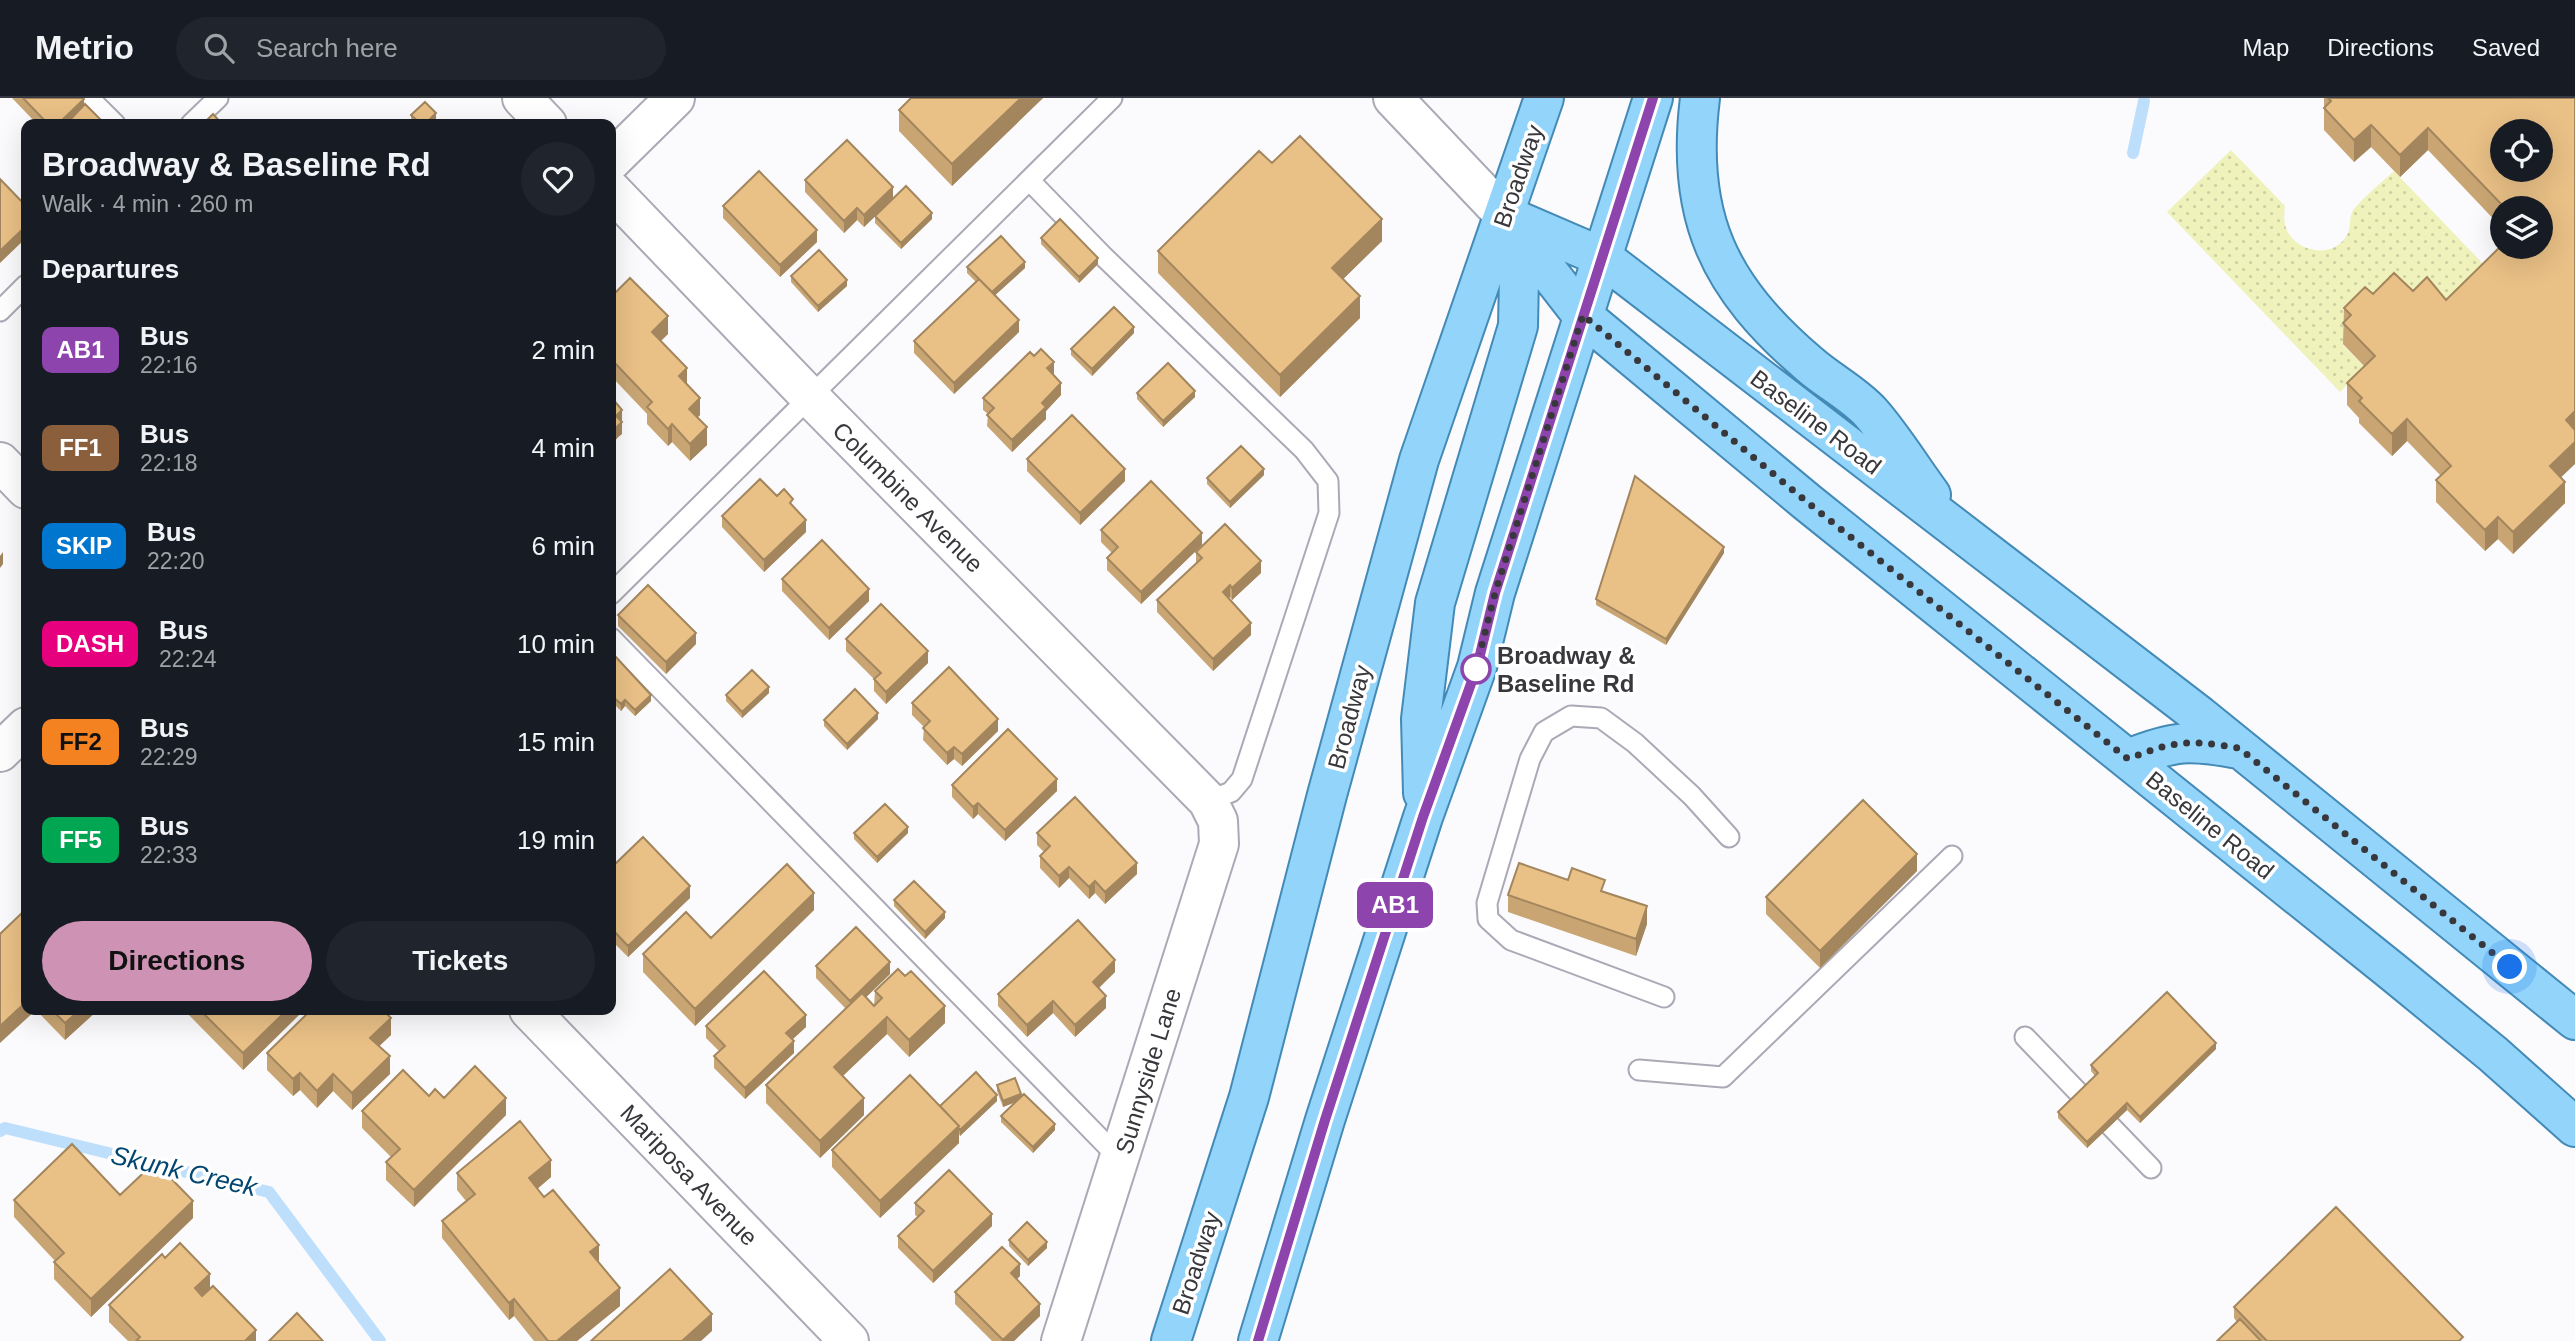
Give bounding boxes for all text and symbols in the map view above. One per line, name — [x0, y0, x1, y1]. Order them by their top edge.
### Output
search box — [176, 17, 666, 80]
text: Metrio — [35, 29, 134, 66]
icon: search — [200, 29, 238, 67]
text: Search here — [256, 33, 398, 63]
text: Map — [2243, 34, 2289, 61]
text: Directions — [2327, 34, 2434, 61]
text: Saved — [2472, 34, 2540, 61]
map controls — [2490, 119, 2553, 259]
button: locate — [2490, 119, 2553, 182]
street label: Broadway — [1488, 121, 1548, 231]
button: heart — [521, 142, 595, 216]
text: Broadway & Baseline Rd — [42, 146, 431, 183]
text: Walk · 4 min · 260 m — [42, 191, 253, 217]
button: layers — [2490, 196, 2553, 259]
text: Departures — [42, 254, 179, 284]
text: Bus — [140, 321, 189, 351]
text: 2 min — [531, 335, 595, 365]
text: AB1 — [56, 336, 105, 363]
text: 22:16 — [140, 352, 198, 378]
street label: Baseline Road — [1746, 364, 1886, 480]
street label: Columbine Avenue — [827, 416, 989, 578]
text: Bus — [140, 419, 189, 449]
text: 4 min — [531, 433, 595, 463]
text: FF1 — [59, 434, 102, 461]
text: 22:18 — [140, 450, 198, 476]
text: Bus — [147, 517, 196, 547]
text: 6 min — [531, 531, 595, 561]
text: SKIP — [56, 532, 112, 559]
text: 22:20 — [147, 548, 205, 574]
text: Bus — [159, 615, 208, 645]
text: 10 min — [517, 629, 595, 659]
text: DASH — [56, 630, 124, 657]
place label: Broadway & Baseline Rd — [1497, 642, 1636, 697]
text: 22:24 — [159, 646, 217, 672]
marker: Broadway & Baseline Rd — [1461, 654, 1491, 684]
street label: Broadway — [1322, 662, 1376, 772]
text: Bus — [140, 713, 189, 743]
text: 15 min — [517, 727, 595, 757]
text: FF2 — [59, 728, 102, 755]
text: 22:29 — [140, 744, 198, 770]
street label: Baseline Road — [2141, 765, 2279, 885]
text: Bus — [140, 811, 189, 841]
text: 19 min — [517, 825, 595, 855]
text: FF5 — [59, 826, 102, 853]
text: 22:33 — [140, 842, 198, 868]
line badge: AB1 — [1355, 882, 1435, 928]
text: AB1 — [1371, 891, 1419, 918]
button: Directions — [42, 921, 312, 1001]
button: Tickets — [326, 921, 595, 1001]
your location — [2492, 949, 2527, 984]
street label: Sunnyside Lane — [1110, 985, 1186, 1157]
street label: Mariposa Avenue — [615, 1099, 763, 1251]
water label: Skunk Creek — [108, 1140, 262, 1203]
street label: Broadway — [1167, 1208, 1225, 1318]

